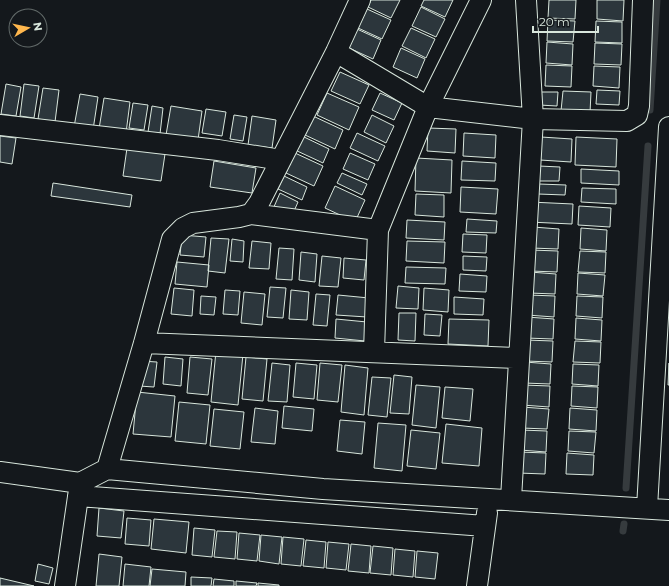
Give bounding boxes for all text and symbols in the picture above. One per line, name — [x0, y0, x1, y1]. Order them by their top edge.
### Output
north arrow — [8, 8, 48, 48]
scale bar — [533, 8, 598, 34]
text: 20 m — [539, 14, 570, 29]
text: N — [30, 21, 45, 32]

